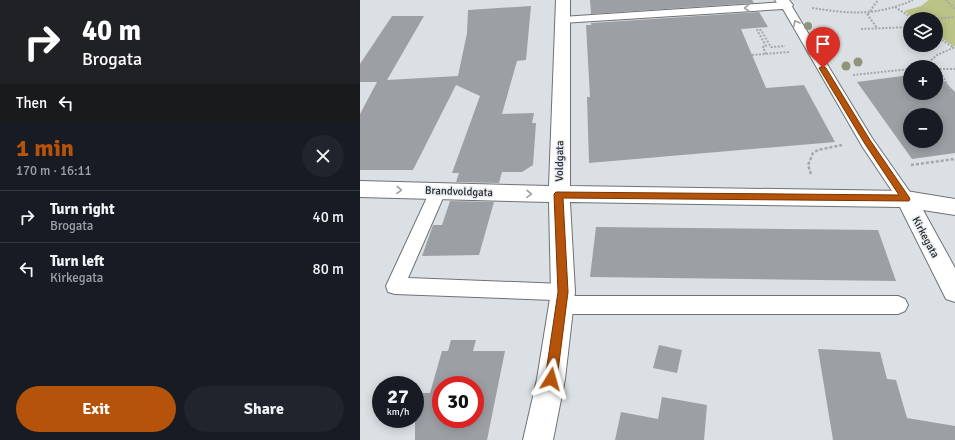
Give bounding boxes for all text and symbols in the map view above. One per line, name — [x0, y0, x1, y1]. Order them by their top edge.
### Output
one-way arrow — [744, 3, 750, 12]
map controls — [903, 12, 943, 148]
button: layers — [903, 12, 943, 52]
text: 40 m — [82, 14, 141, 48]
icon: right — [16, 16, 68, 68]
one-way arrow — [793, 20, 801, 28]
pin — [806, 27, 840, 68]
icon: arrive — [812, 33, 834, 55]
text: Brogata — [82, 48, 142, 70]
button: + — [903, 60, 943, 100]
icon: left — [55, 92, 77, 114]
text: Then — [16, 94, 47, 112]
button: − — [903, 108, 943, 148]
text: 1 min — [16, 133, 74, 163]
button: close — [302, 135, 344, 177]
street label: Voldgata — [553, 140, 566, 182]
text: 170 m · 16:11 — [16, 163, 92, 179]
street label: Brandvoldgata — [425, 184, 494, 199]
one-way arrow — [396, 186, 402, 194]
one-way arrow — [526, 189, 532, 198]
text: Turn right — [50, 200, 115, 218]
icon: right — [16, 206, 38, 228]
text: 40 m — [313, 208, 344, 226]
street label: Kirkegata — [909, 214, 942, 261]
text: Brogata — [50, 218, 93, 234]
text: Turn left — [50, 252, 104, 270]
icon: left — [16, 258, 38, 280]
text: 80 m — [313, 260, 344, 278]
text: Kirkegata — [50, 270, 103, 286]
position arrow — [530, 358, 572, 400]
speed limit sign: 30 — [432, 376, 484, 428]
text: 27 — [387, 384, 409, 409]
button: Exit — [16, 386, 176, 432]
button: Share — [184, 386, 344, 432]
text: km/h — [387, 406, 409, 418]

